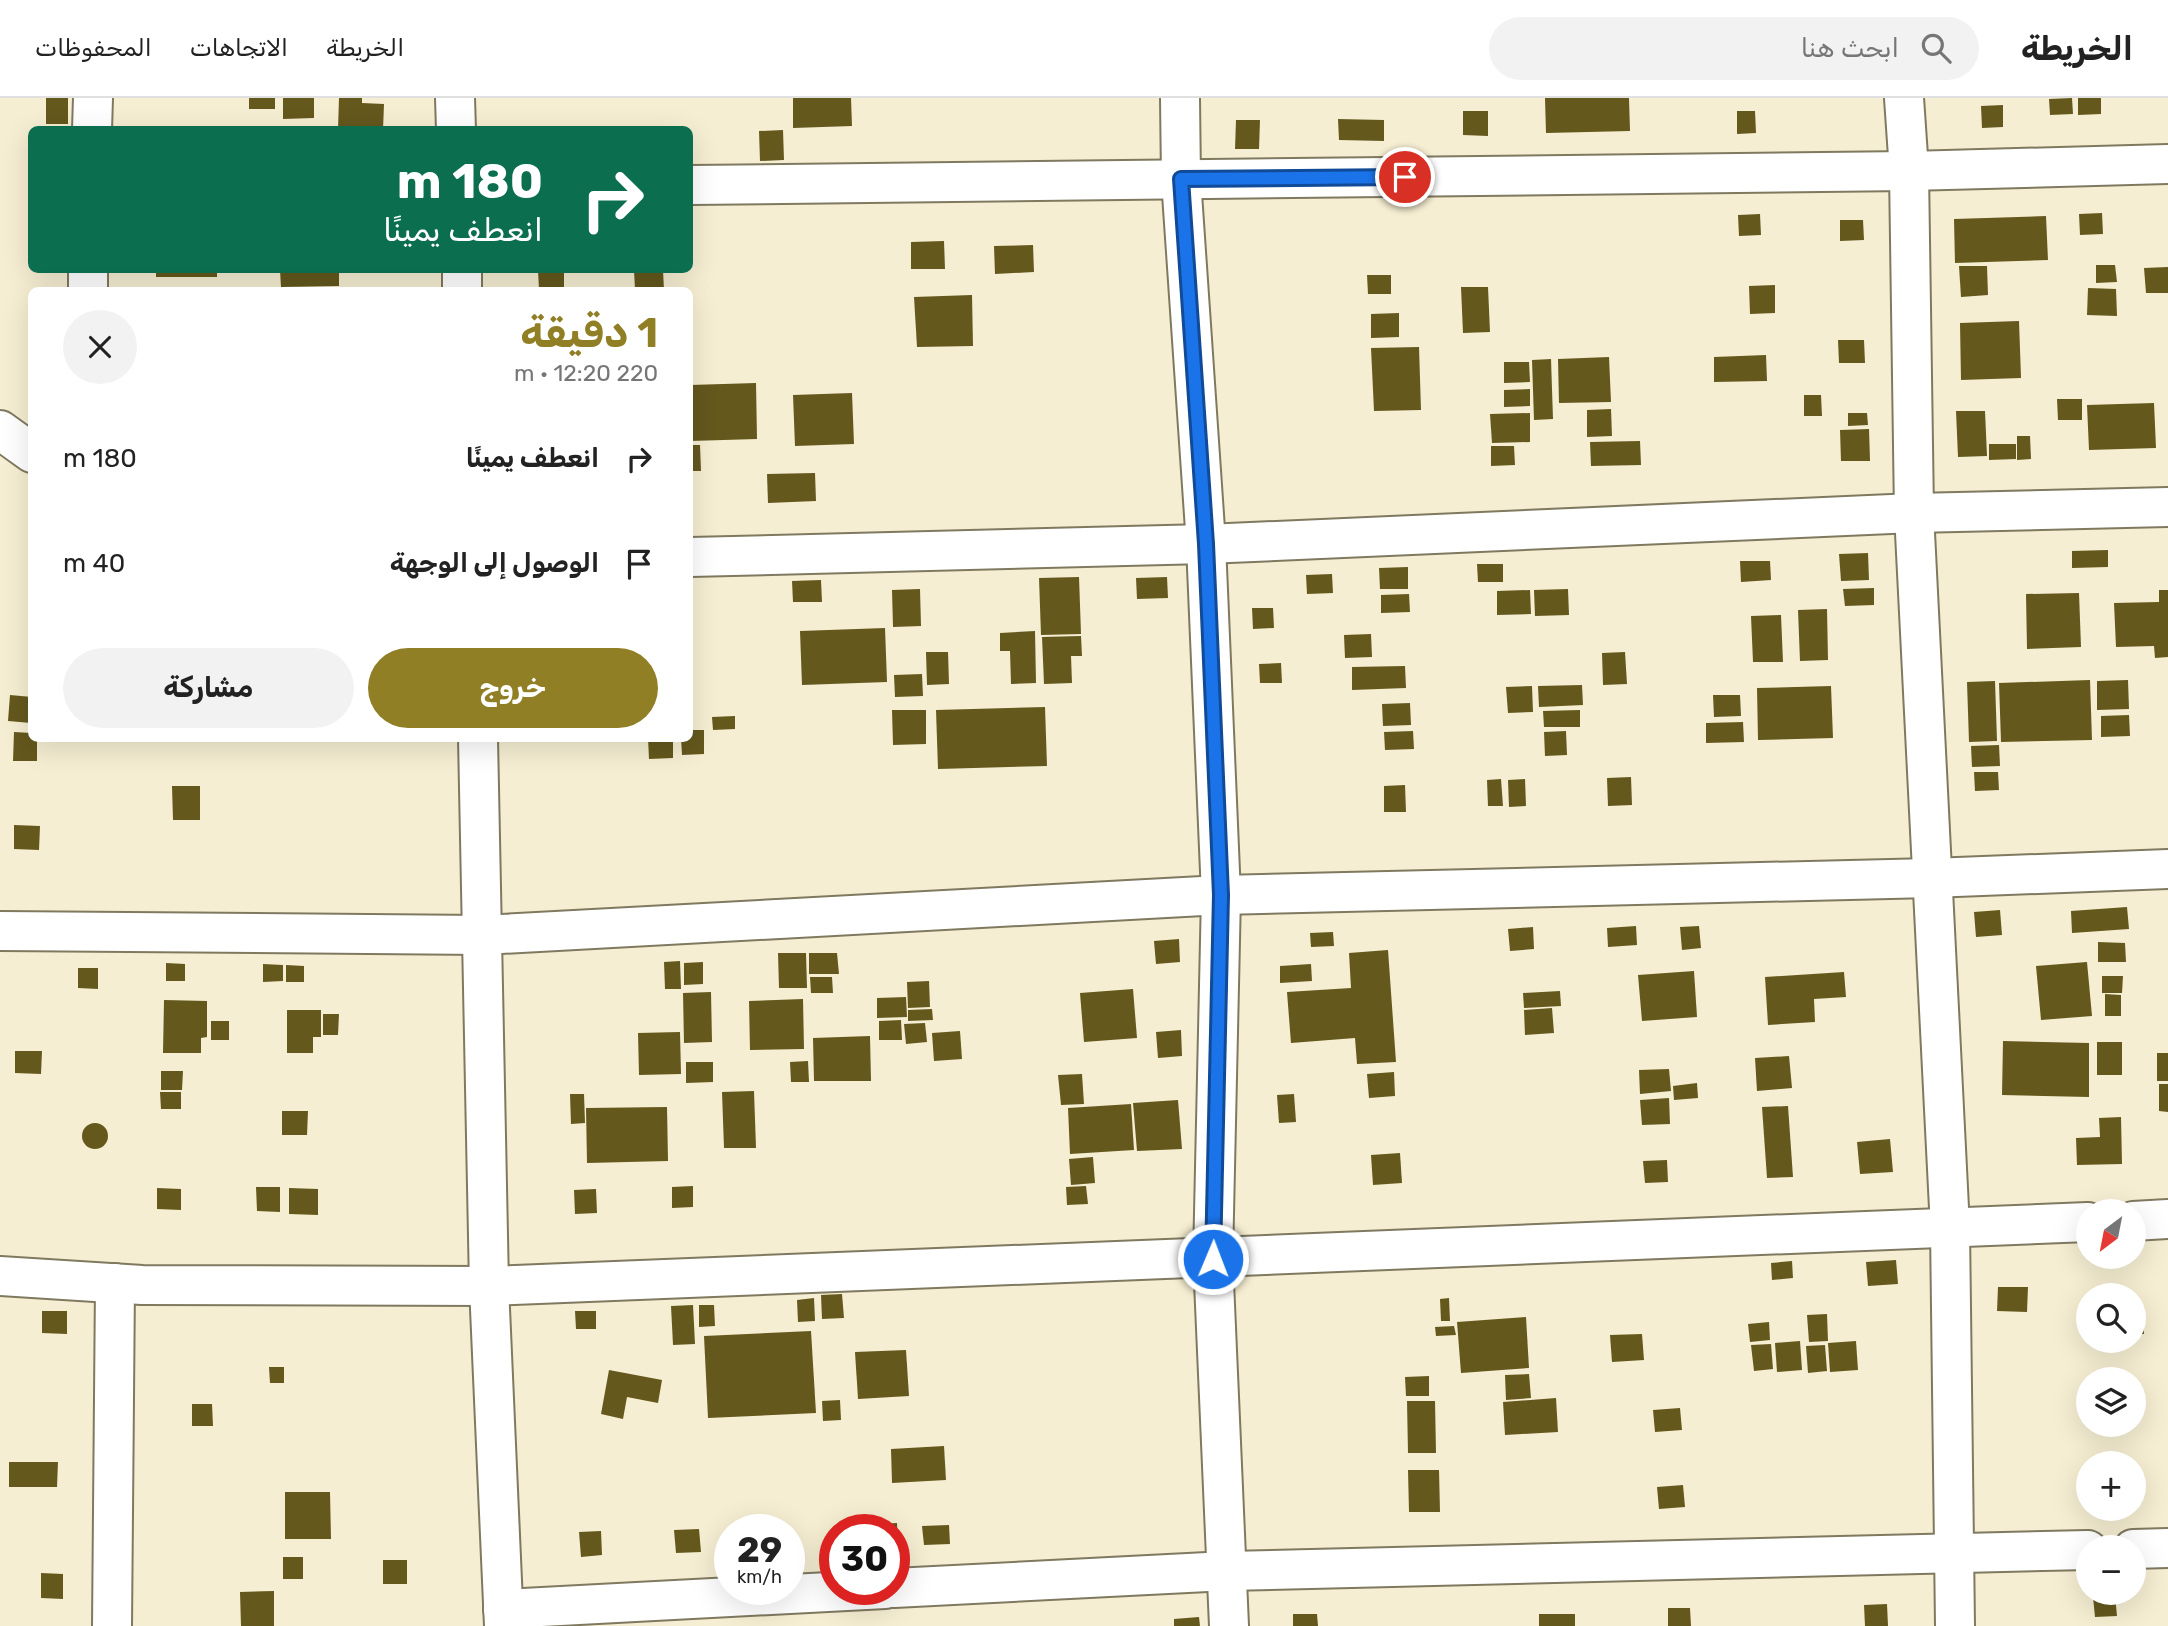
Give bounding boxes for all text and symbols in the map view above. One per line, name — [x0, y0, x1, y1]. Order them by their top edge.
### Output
search box — [1489, 17, 1979, 80]
icon: search — [1917, 29, 1955, 67]
text: الخريطة — [2021, 29, 2133, 68]
text: ابحث هنا — [1801, 33, 1899, 64]
text: المحفوظات — [35, 34, 152, 62]
text: الاتجاهات — [190, 34, 288, 62]
text: الخريطة — [326, 34, 404, 62]
pin — [1375, 147, 1435, 207]
text: 180 m — [397, 152, 543, 210]
icon: right — [567, 154, 658, 245]
icon: arrive — [1386, 158, 1424, 196]
text: انعطف يمينًا — [383, 211, 543, 249]
text: 1 دقيقة — [520, 308, 658, 358]
button: close — [63, 310, 137, 384]
text: 220 m · 12:20 — [514, 359, 658, 387]
icon: right — [620, 440, 658, 478]
text: 180 m — [63, 443, 137, 474]
text: انعطف يمينًا — [466, 443, 599, 474]
icon: arrive — [620, 545, 658, 583]
text: 40 m — [63, 548, 125, 579]
text: الوصول إلى الوجهة — [390, 548, 599, 579]
button: مشاركة — [63, 648, 354, 728]
button: خروج — [368, 648, 658, 728]
north arrow — [2076, 1199, 2146, 1269]
map controls — [2076, 1199, 2146, 1605]
position arrow — [1176, 1222, 1250, 1296]
button: search — [2076, 1283, 2146, 1353]
button: layers — [2076, 1367, 2146, 1437]
button: + — [2076, 1451, 2146, 1521]
speed limit sign: 30 — [819, 1514, 910, 1605]
text: 29 — [737, 1529, 782, 1571]
button: − — [2076, 1535, 2146, 1605]
text: km/h — [737, 1566, 782, 1588]

